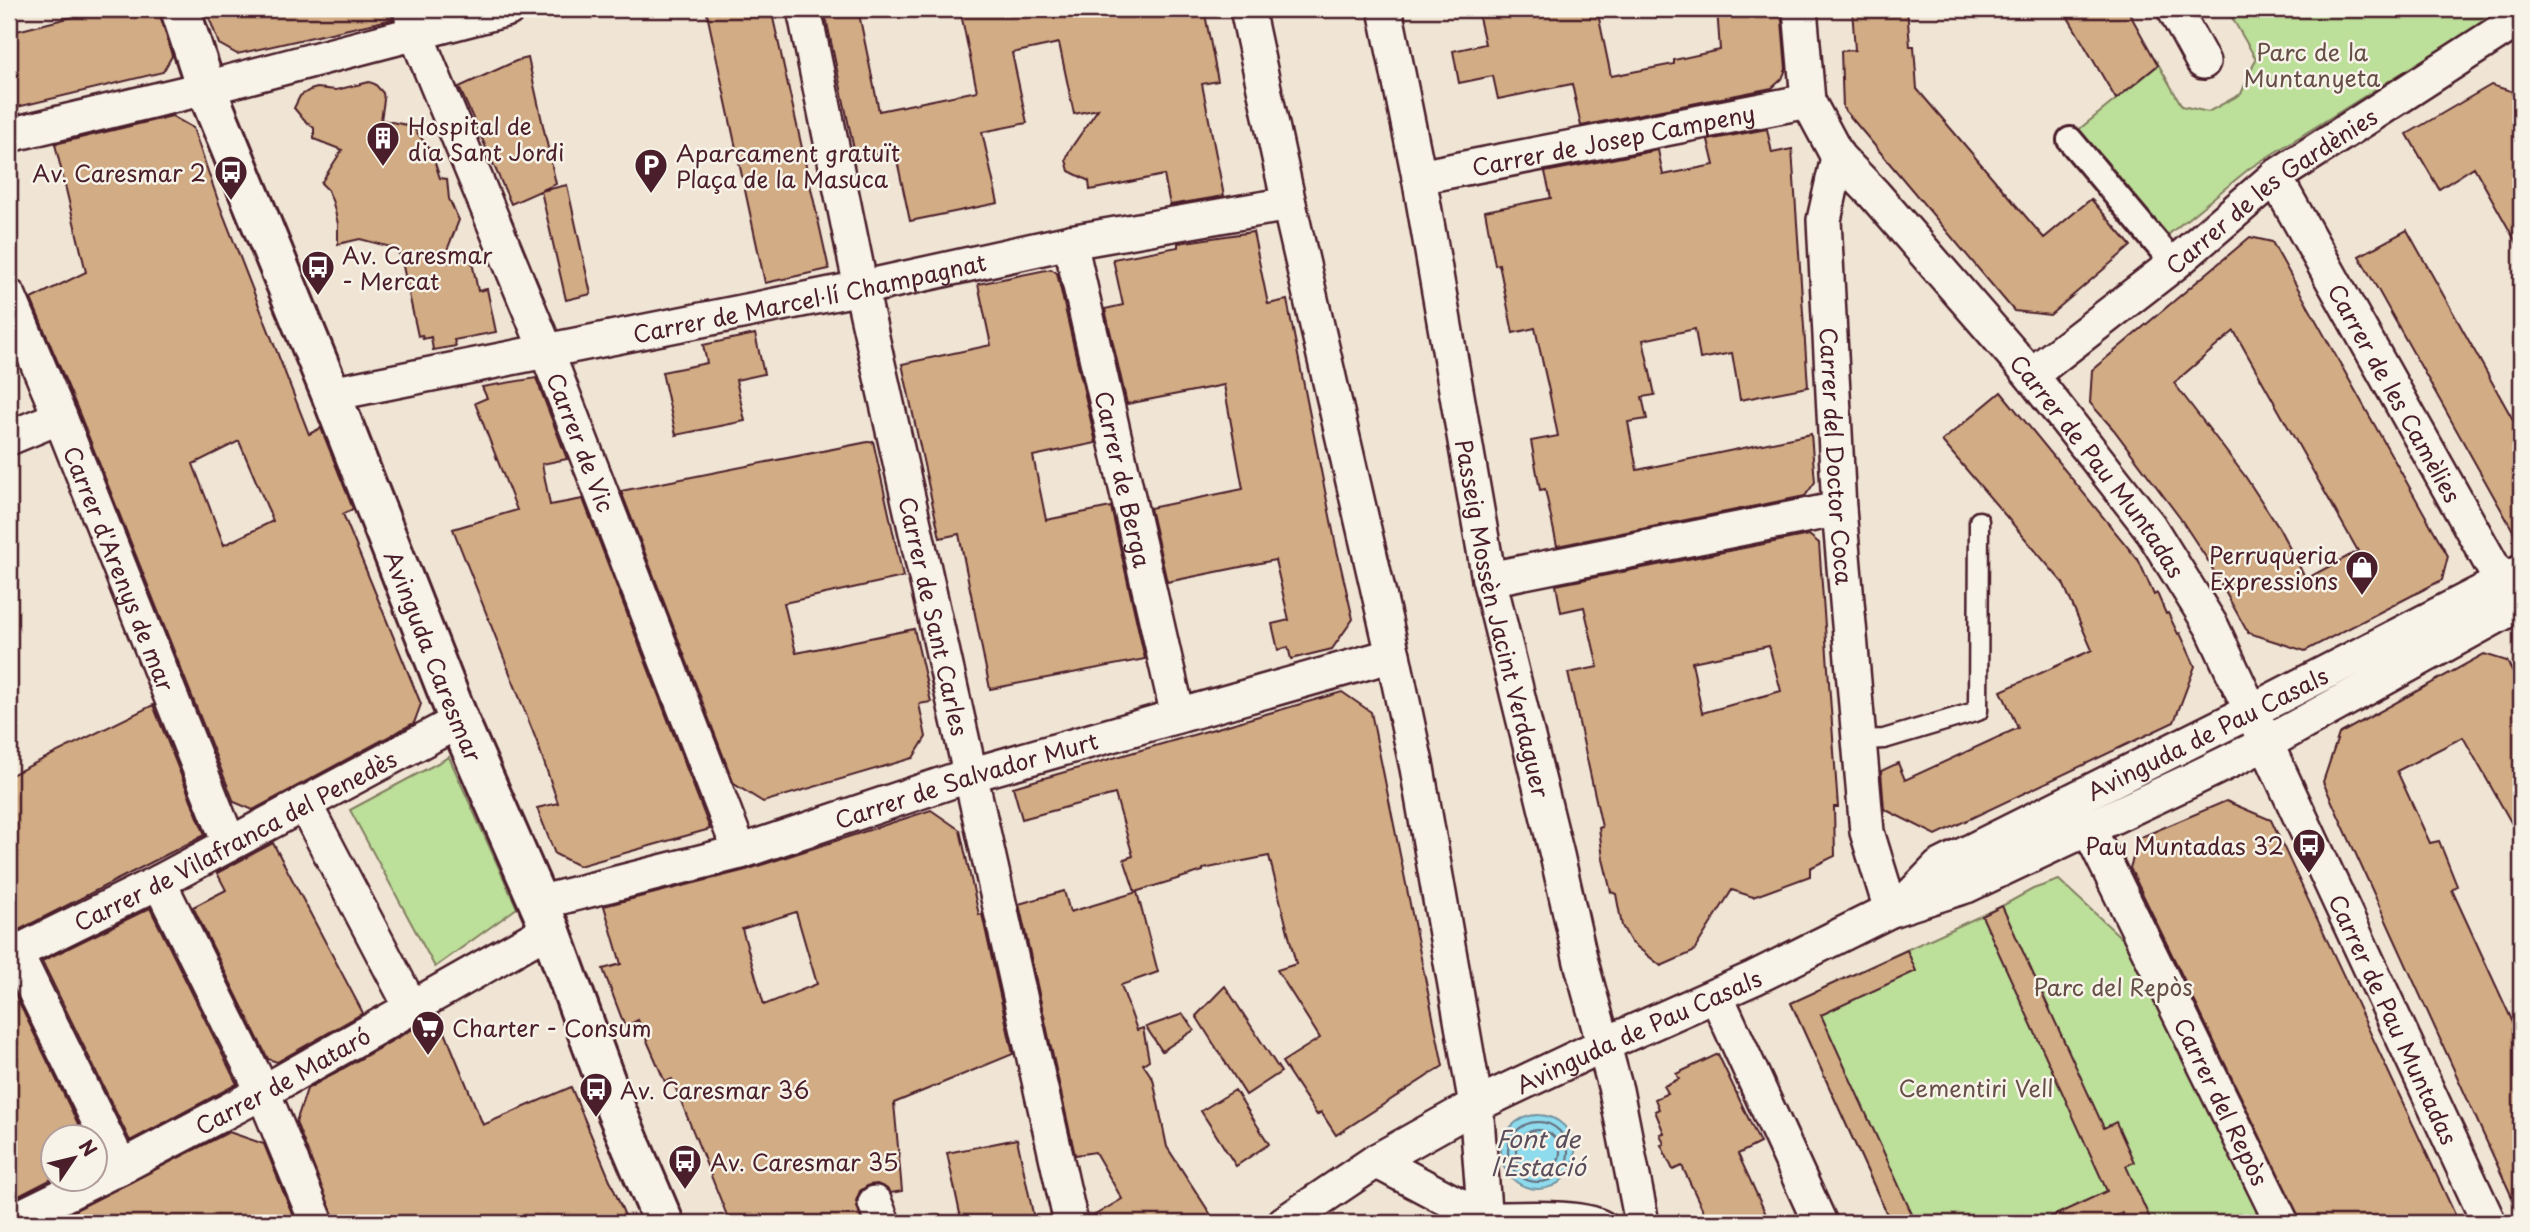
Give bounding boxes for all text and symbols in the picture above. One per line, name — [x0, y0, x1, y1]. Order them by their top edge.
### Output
park label: Parc de la Muntanyeta — [2244, 34, 2381, 95]
street label: Carrer de Josep Campeny — [1469, 94, 1758, 184]
street label: Carrer de les Gardènies — [2157, 98, 2384, 282]
place label: Hospital de dia Sant Jordi — [408, 108, 565, 169]
building icon: Hospital de dia Sant Jordi — [364, 119, 402, 168]
place label: Aparcament gratuït Plaça de la Masuca — [676, 135, 900, 196]
parking icon: Aparcament gratuït Plaça de la Masuca — [632, 146, 670, 195]
bus stop icon: Av. Caresmar 2 — [212, 153, 250, 202]
place label: Av. Caresmar 2 — [32, 155, 206, 190]
place label: Av. Caresmar - Mercat — [342, 237, 493, 298]
street label: Carrer de Marcel·lí Champagnat — [630, 244, 989, 351]
bus stop icon: Av. Caresmar - Mercat — [299, 248, 337, 297]
street label: Carrer de les Camèlies — [2320, 277, 2471, 509]
street label: Carrer del Doctor Coca — [1812, 326, 1863, 587]
street label: Carrer de Pau Muntadas — [2002, 346, 2194, 584]
street label: Carrer de Vic — [539, 367, 624, 517]
street label: Carrer de Berga — [1087, 387, 1161, 571]
street label: Passeig Mossèn Jacint Verdaguer — [1447, 437, 1560, 802]
street label: Carrer d'Arenys de mar — [56, 440, 185, 697]
street label: Carrer de Sant Carles — [891, 493, 979, 739]
place label: Perruqueria Expressions — [2209, 537, 2339, 598]
street label: Avinguda Caresmar — [376, 545, 492, 767]
shop icon: Perruqueria Expressions — [2343, 548, 2381, 597]
street label: Avinguda de Pau Casals — [2080, 657, 2334, 808]
street label: Carrer de Salvador Murt — [830, 722, 1102, 837]
street label: Carrer de Vilafranca del Penedès — [67, 740, 402, 939]
bus stop icon: Pau Muntadas 32 — [2290, 826, 2328, 875]
place label: Pau Muntadas 32 — [2085, 828, 2284, 863]
street label: Carrer de Pau Muntadas — [2321, 888, 2467, 1150]
street label: Avinguda de Pau Casals — [1509, 960, 1767, 1102]
park label: Parc del Repòs — [2033, 969, 2193, 1004]
supermarket icon: Charter - Consum — [409, 1008, 447, 1057]
place label: Charter - Consum — [452, 1010, 652, 1045]
street label: Carrer del Repòs — [2166, 1011, 2278, 1191]
street label: Carrer de Mataró — [188, 1017, 376, 1143]
bus stop icon: Av. Caresmar 36 — [577, 1070, 615, 1119]
park label: Cementiri Vell — [1898, 1070, 2054, 1105]
place label: Av. Caresmar 36 — [620, 1072, 809, 1107]
water label: Font de l'Estació — [1490, 1120, 1588, 1184]
north arrow — [38, 1124, 108, 1194]
text: N — [73, 1133, 105, 1162]
bus stop icon: Av. Caresmar 35 — [666, 1142, 704, 1191]
place label: Av. Caresmar 35 — [710, 1144, 899, 1179]

